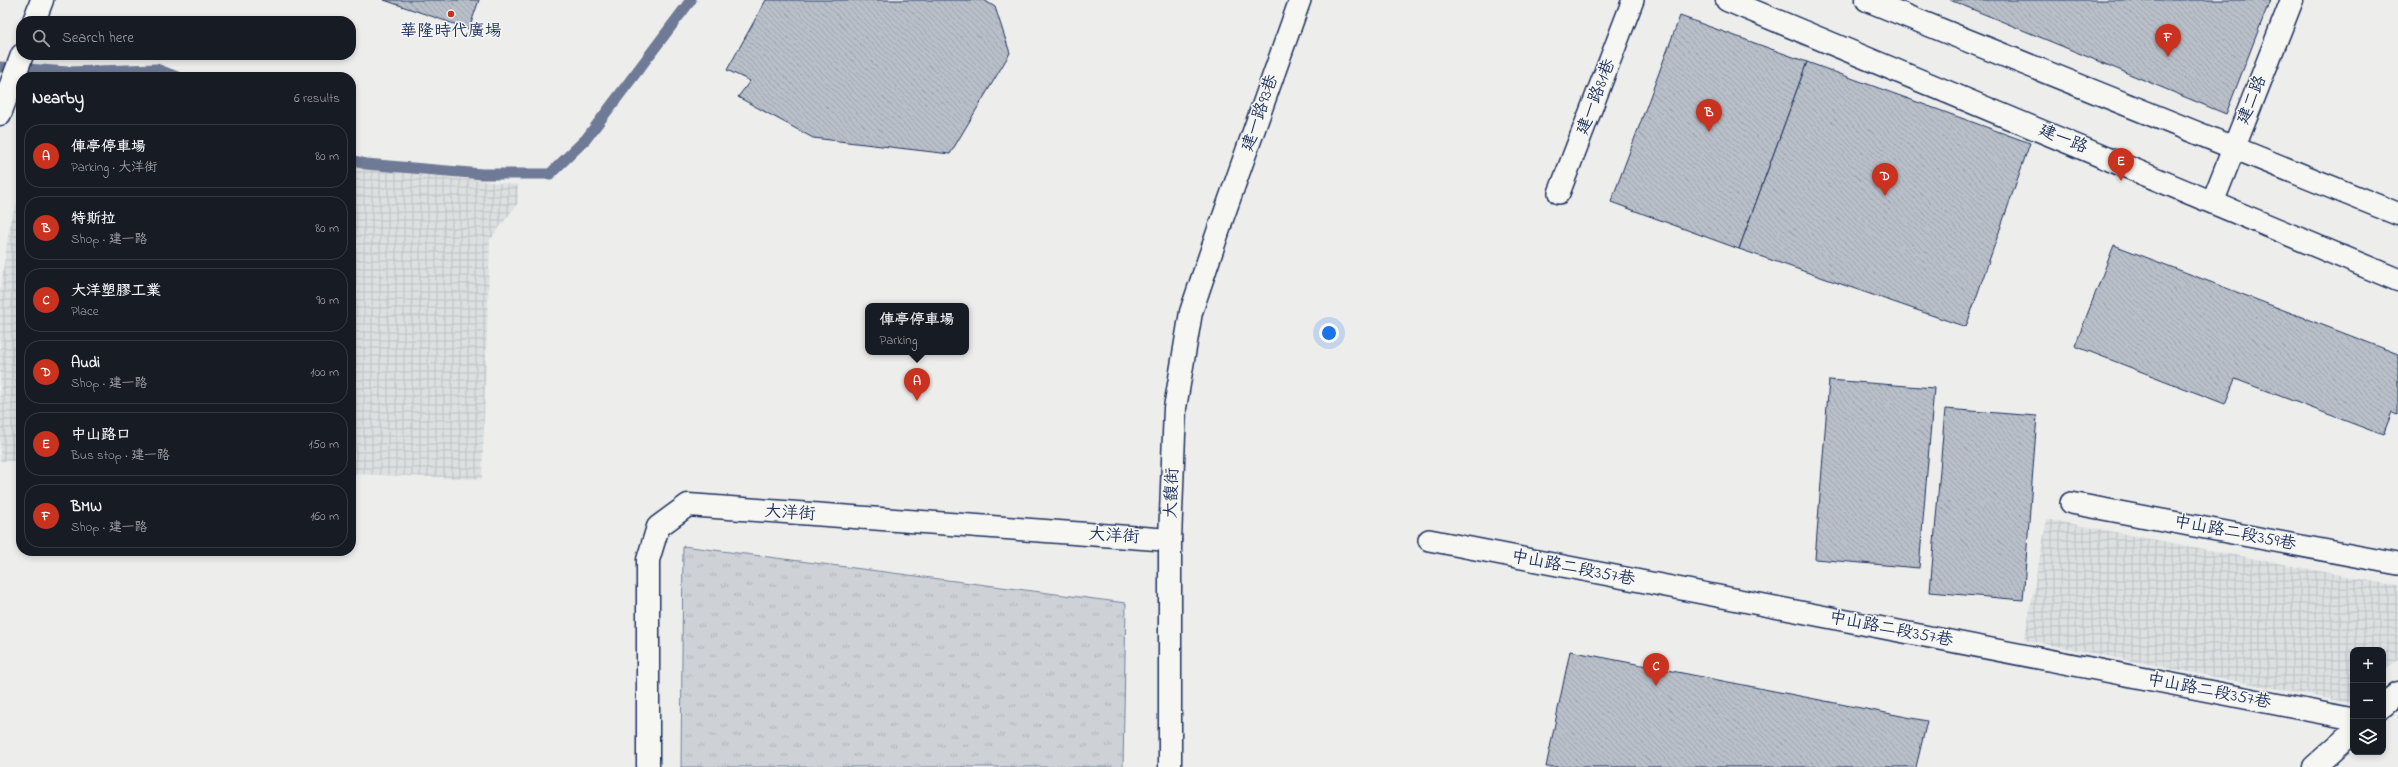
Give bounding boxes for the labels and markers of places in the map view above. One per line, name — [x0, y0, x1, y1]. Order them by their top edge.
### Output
marker: 華隆時代廣場 — [446, 9, 456, 19]
place label: 華隆時代廣場 — [400, 19, 502, 44]
pin: F — [2155, 24, 2181, 57]
pin: B — [1696, 99, 1722, 132]
pin: E — [2108, 148, 2134, 181]
pin: D — [1872, 163, 1898, 196]
pin: A — [904, 368, 930, 401]
pin: C — [1643, 653, 1669, 686]

